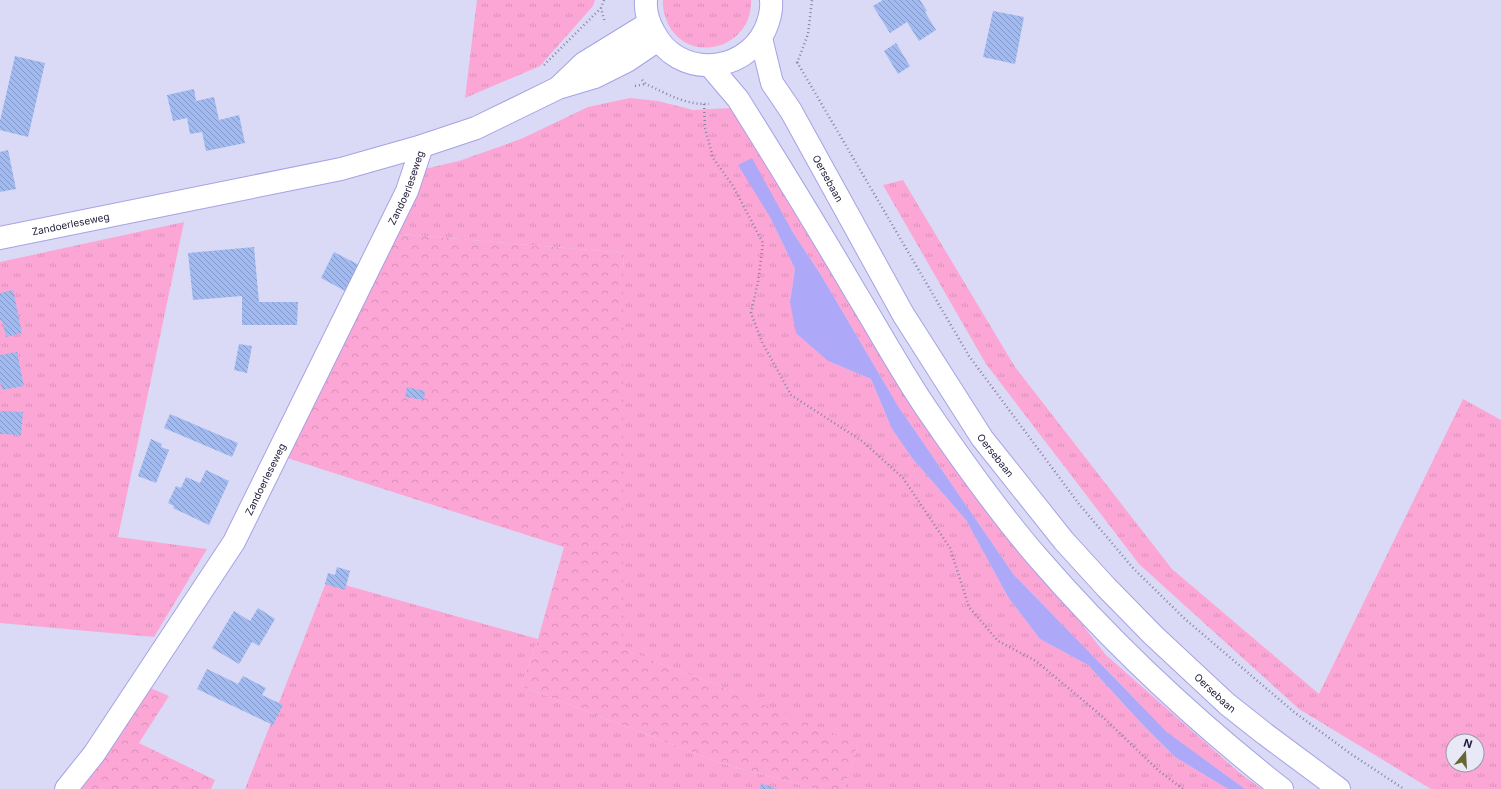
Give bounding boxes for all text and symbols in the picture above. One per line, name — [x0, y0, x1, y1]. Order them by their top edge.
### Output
street label: Zandoerleseweg — [385, 149, 426, 227]
street label: Oersebaan — [810, 153, 846, 204]
street label: Zandoerleseweg — [31, 210, 110, 237]
street label: Oersebaan — [975, 431, 1017, 479]
street label: Zandoerleseweg — [242, 441, 288, 517]
street label: Oersebaan — [1192, 671, 1238, 715]
north arrow — [1445, 733, 1485, 773]
text: N — [1462, 736, 1474, 751]

